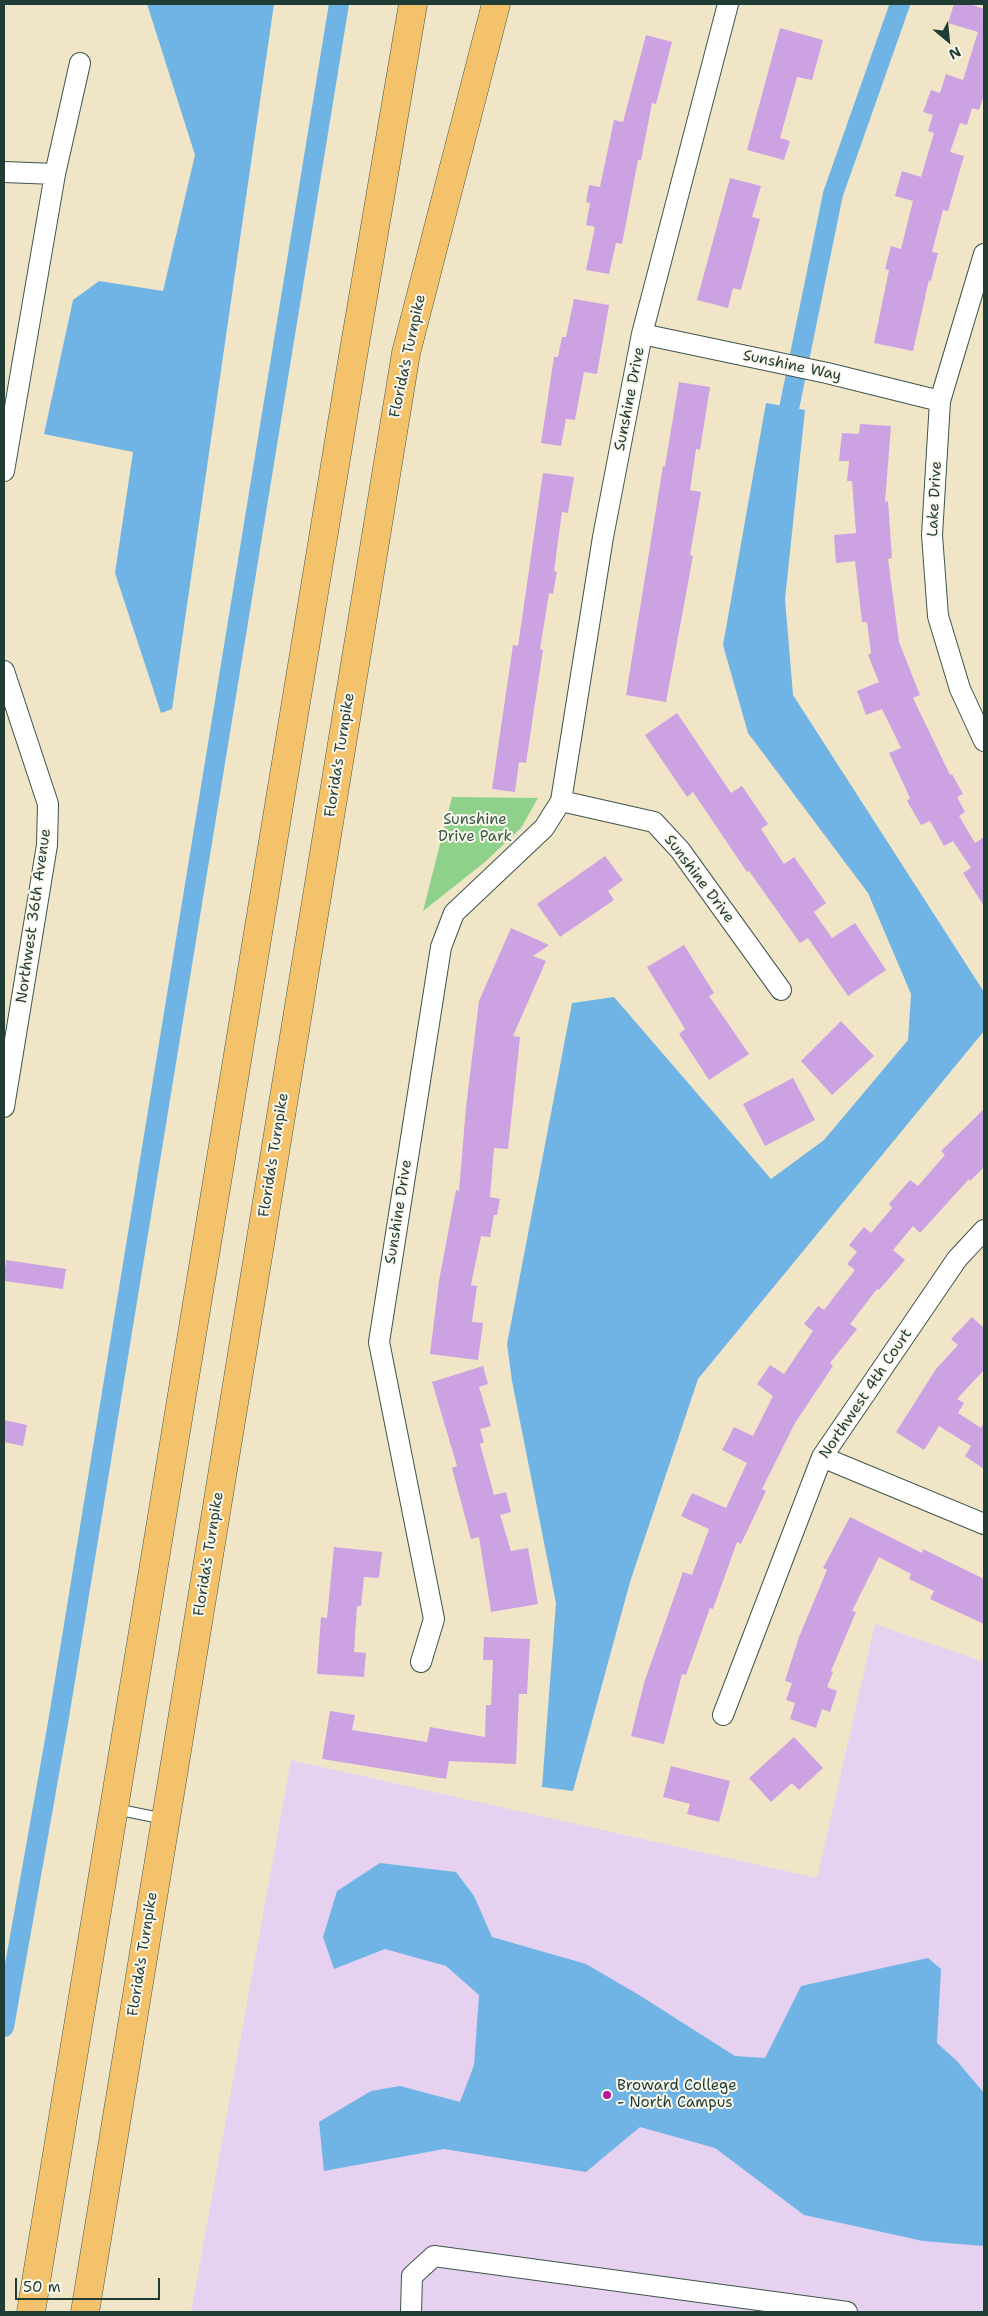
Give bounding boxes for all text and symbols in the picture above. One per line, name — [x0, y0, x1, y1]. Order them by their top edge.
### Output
north arrow — [923, 15, 973, 65]
text: N — [946, 43, 964, 64]
street label: Florida's Turnpike — [386, 293, 430, 419]
street label: Sunshine Drive — [611, 345, 649, 453]
street label: Sunshine Way — [741, 347, 843, 385]
street label: Lake Drive — [924, 461, 946, 537]
street label: Florida's Turnpike — [321, 692, 359, 818]
park label: Sunshine Drive Park — [438, 811, 512, 846]
street label: Northwest 36th Avenue — [13, 828, 55, 1004]
street label: Sunshine Drive — [660, 831, 738, 927]
street label: Florida's Turnpike — [255, 1092, 293, 1218]
street label: Sunshine Drive — [382, 1158, 416, 1266]
street label: Northwest 4th Court — [816, 1326, 916, 1462]
street label: Florida's Turnpike — [190, 1491, 228, 1617]
street label: Florida's Turnpike — [124, 1891, 162, 2017]
place label: Broward College - North Campus — [617, 2077, 737, 2112]
marker: Broward College - North Campus — [601, 2089, 613, 2101]
scale bar — [18, 2268, 162, 2300]
text: 50 m — [23, 2277, 61, 2297]

